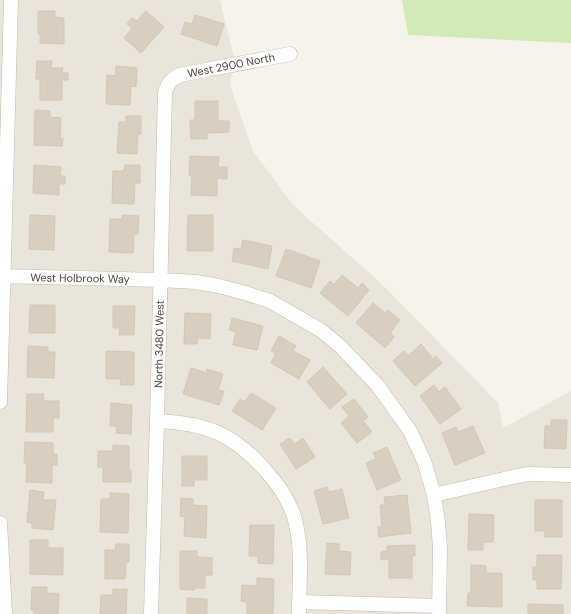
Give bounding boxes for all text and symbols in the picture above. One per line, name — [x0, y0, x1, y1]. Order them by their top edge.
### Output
street label: West 2900 North — [186, 50, 276, 80]
street label: West Holbrook Way — [30, 270, 130, 286]
street label: North 3480 West — [151, 300, 167, 388]

